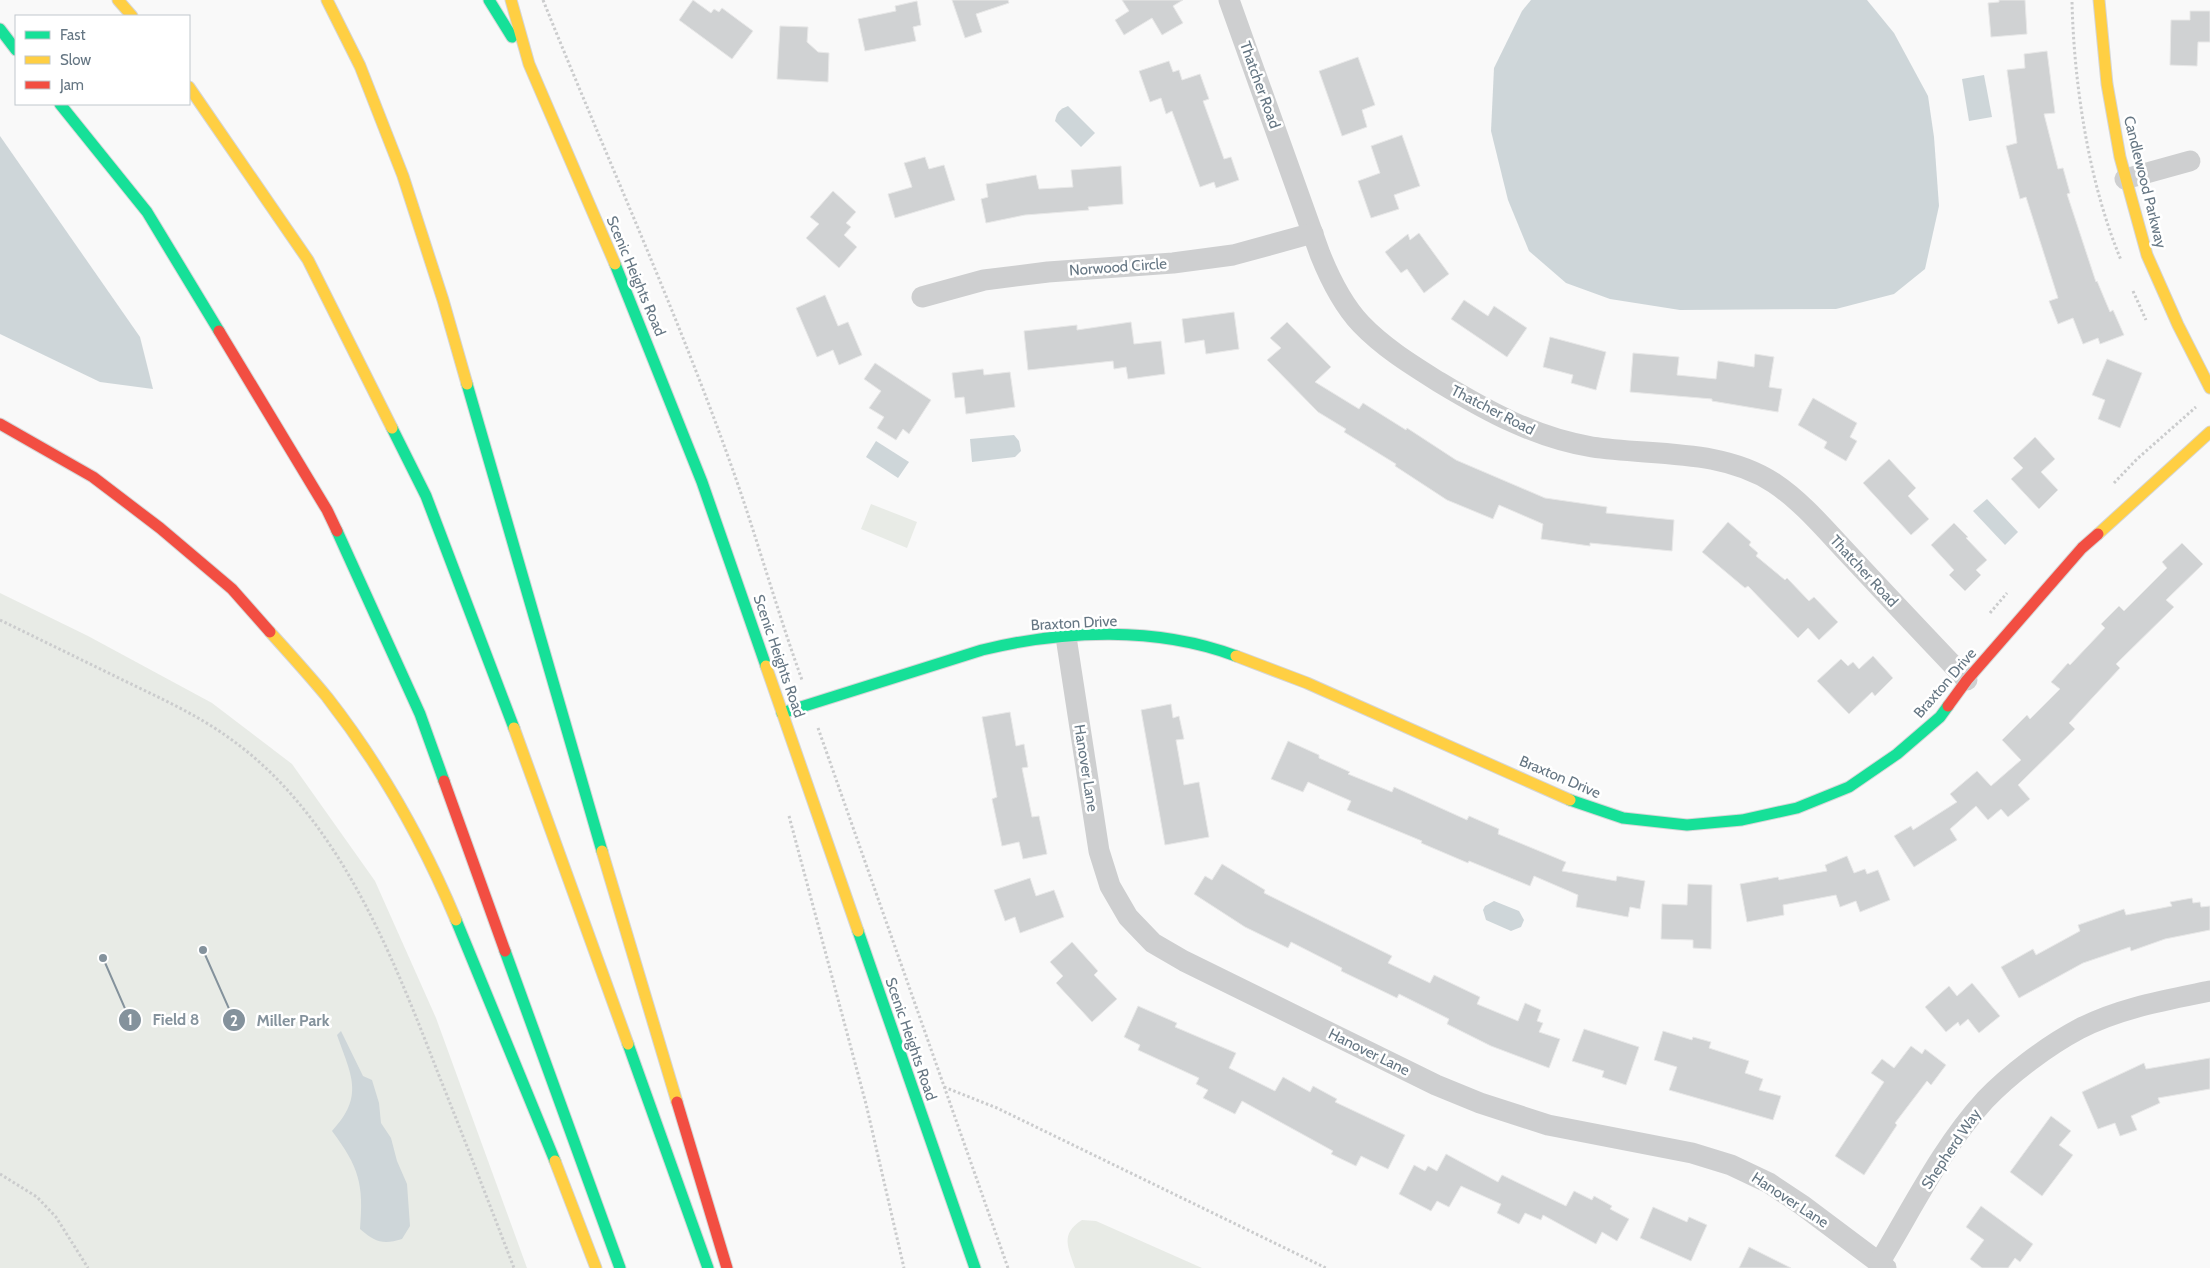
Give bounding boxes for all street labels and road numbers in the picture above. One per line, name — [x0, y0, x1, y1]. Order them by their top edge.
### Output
street label: Thatcher Road — [1236, 39, 1284, 131]
street label: Candlewood Parkway — [2120, 114, 2170, 250]
street label: Scenic Heights Road — [603, 213, 669, 339]
street label: Norwood Circle — [1069, 255, 1168, 279]
street label: Thatcher Road — [1448, 381, 1538, 439]
street label: Thatcher Road — [1826, 531, 1902, 611]
street label: Scenic Heights Road — [750, 592, 808, 720]
street label: Braxton Drive — [1030, 612, 1118, 634]
street label: Braxton Drive — [1910, 644, 1980, 722]
street label: Hanover Lane — [1070, 723, 1102, 813]
street label: Braxton Drive — [1517, 752, 1604, 802]
street label: Scenic Heights Road — [882, 975, 940, 1103]
street label: Hanover Lane — [1326, 1025, 1413, 1080]
street label: Shepherd Way — [1918, 1105, 1985, 1193]
street label: Hanover Lane — [1748, 1168, 1832, 1232]

